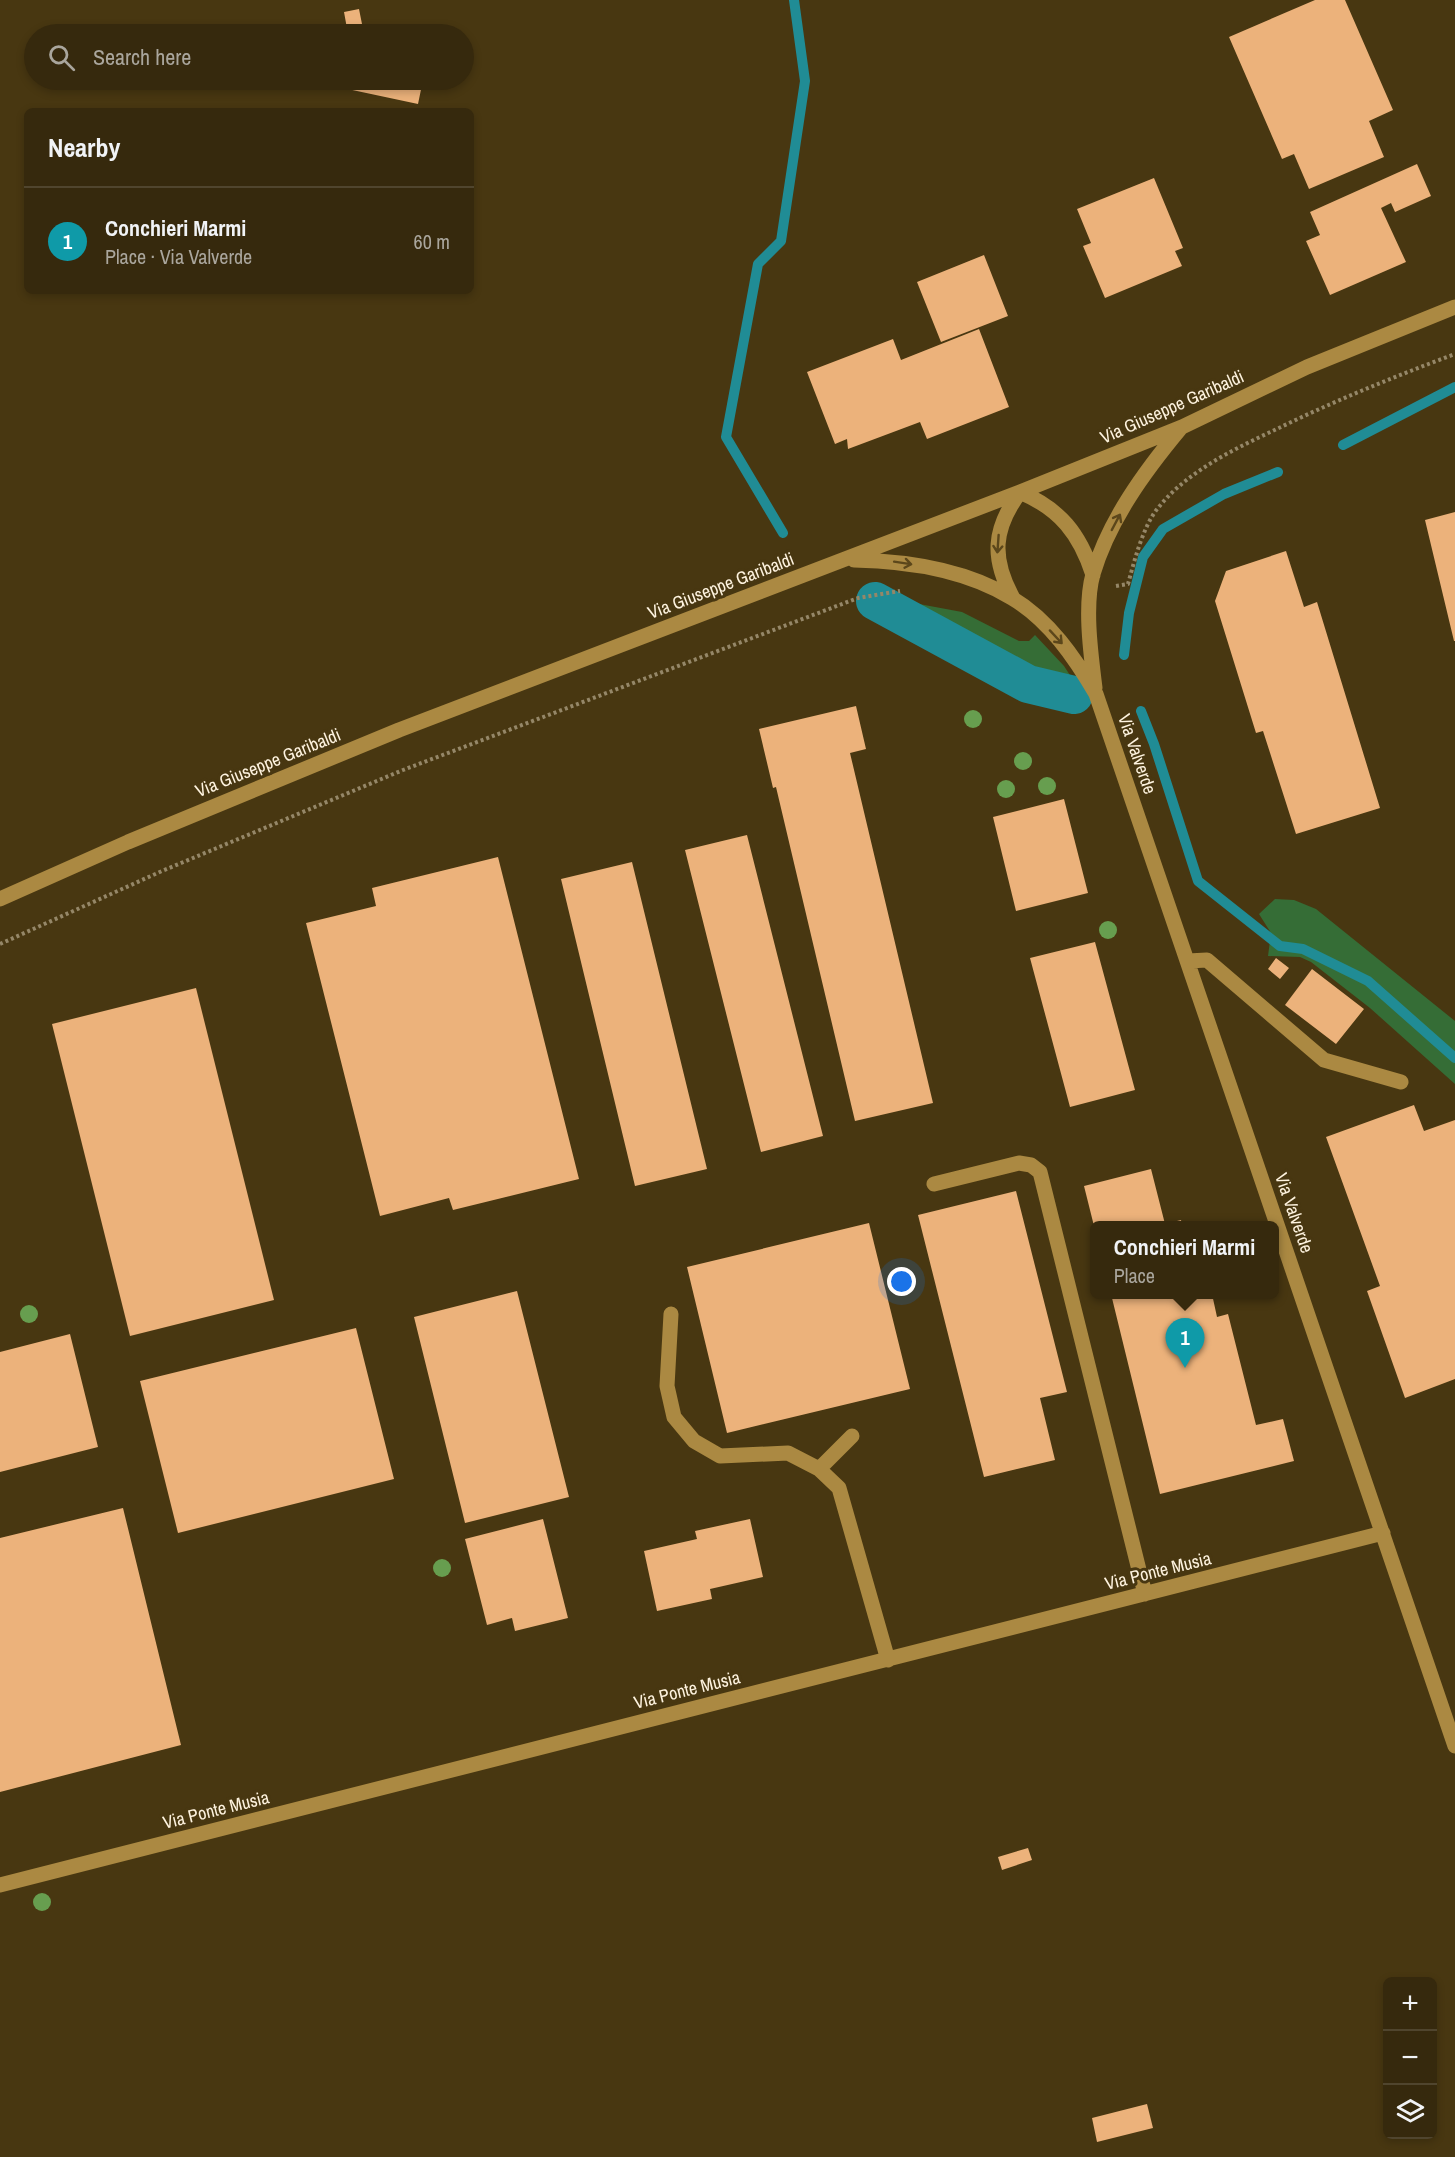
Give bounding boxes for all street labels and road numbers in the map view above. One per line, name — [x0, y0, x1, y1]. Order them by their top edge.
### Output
street label: Via Giuseppe Garibaldi — [1096, 364, 1248, 449]
street label: Via Giuseppe Garibaldi — [644, 546, 798, 625]
street label: Via Valverde — [1112, 710, 1163, 797]
street label: Via Giuseppe Garibaldi — [191, 722, 344, 803]
street label: Via Valverde — [1269, 1169, 1320, 1256]
street label: Via Ponte Musia — [1102, 1545, 1214, 1596]
street label: Via Ponte Musia — [631, 1664, 743, 1715]
street label: Via Ponte Musia — [160, 1784, 272, 1835]

